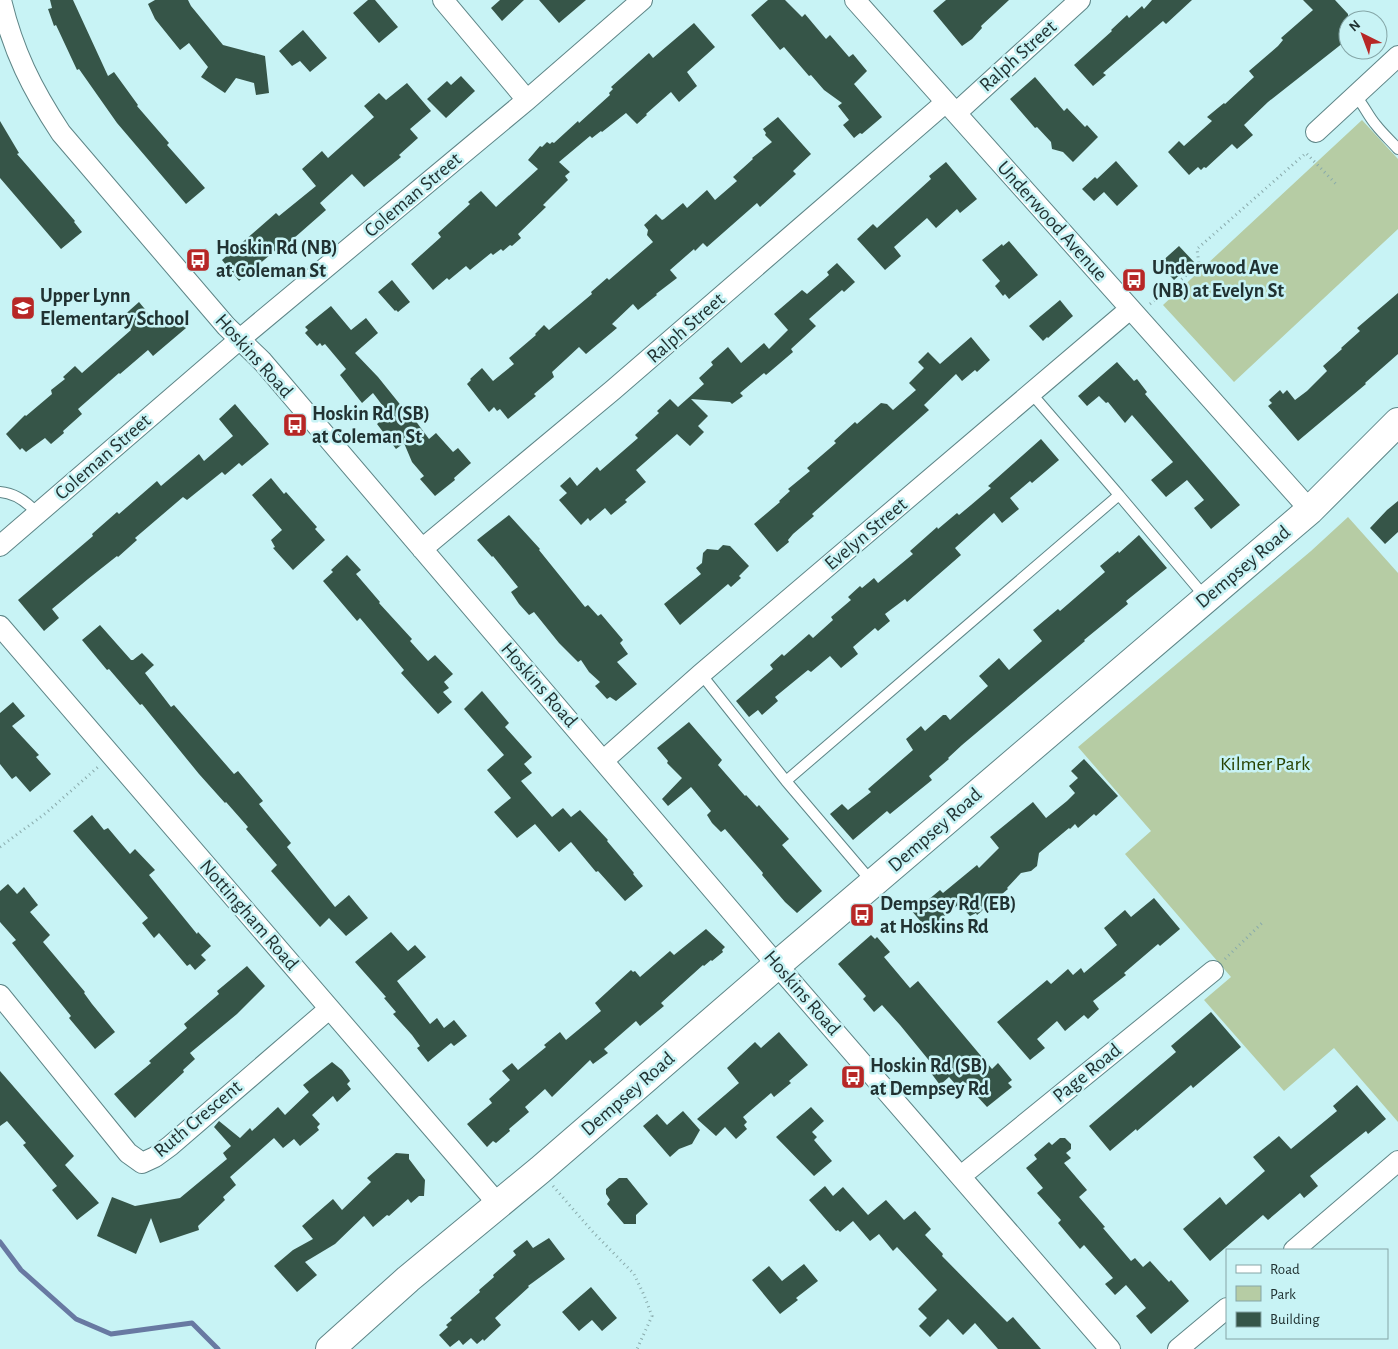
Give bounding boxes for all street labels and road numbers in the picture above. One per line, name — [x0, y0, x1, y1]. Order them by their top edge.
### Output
street label: Ralph Street — [976, 16, 1061, 95]
street label: Coleman Street — [361, 148, 466, 241]
street label: Underwood Avenue — [993, 157, 1111, 285]
street label: Ralph Street — [643, 289, 729, 367]
street label: Hoskins Road — [211, 310, 297, 402]
street label: Coleman Street — [51, 410, 155, 504]
street label: Evelyn Street — [821, 494, 911, 574]
street label: Dempsey Road — [1192, 522, 1294, 612]
street label: Hoskins Road — [497, 639, 581, 731]
street label: Dempsey Road — [884, 784, 986, 876]
street label: Nottingham Road — [196, 856, 302, 974]
street label: Hoskins Road — [760, 947, 844, 1039]
street label: Page Road — [1049, 1040, 1125, 1106]
street label: Dempsey Road — [577, 1048, 679, 1140]
street label: Ruth Crescent — [150, 1076, 246, 1161]

